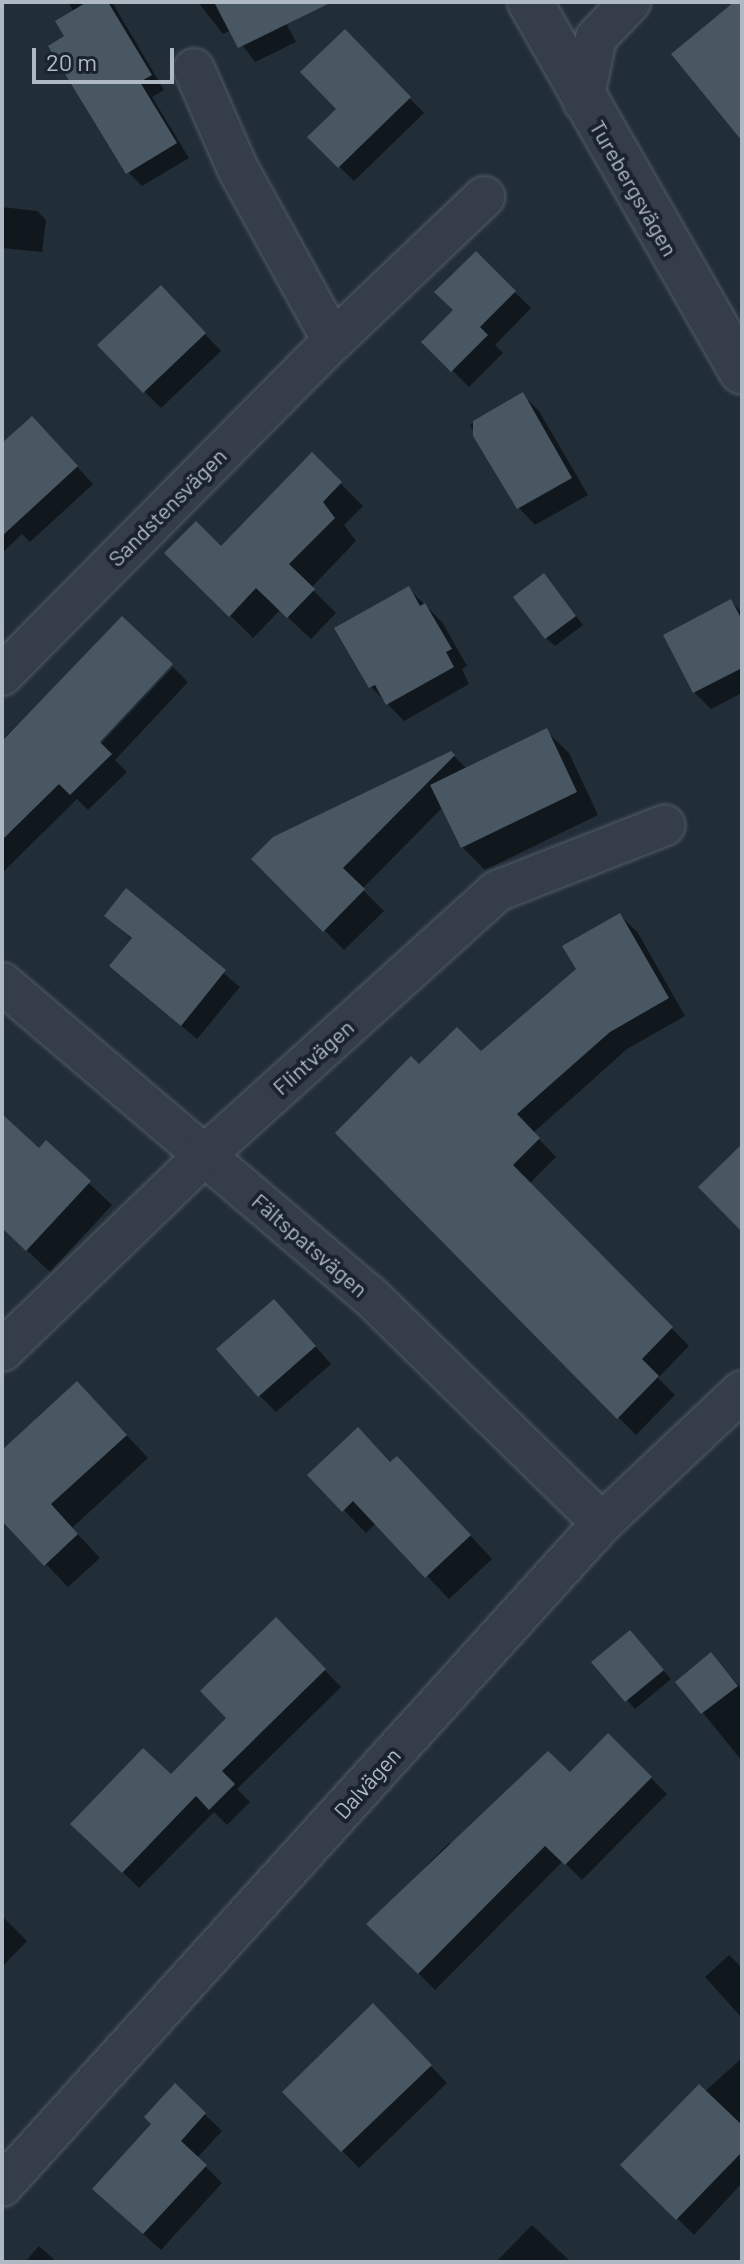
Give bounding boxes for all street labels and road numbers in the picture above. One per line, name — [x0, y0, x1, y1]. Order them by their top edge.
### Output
street label: Turebergsvägen — [584, 115, 684, 261]
street label: Sandstensvägen — [102, 442, 232, 572]
street label: Flintvägen — [267, 1014, 359, 1100]
street label: Fältspatsvägen — [247, 1188, 373, 1302]
street label: Dalvägen — [328, 1742, 406, 1824]

